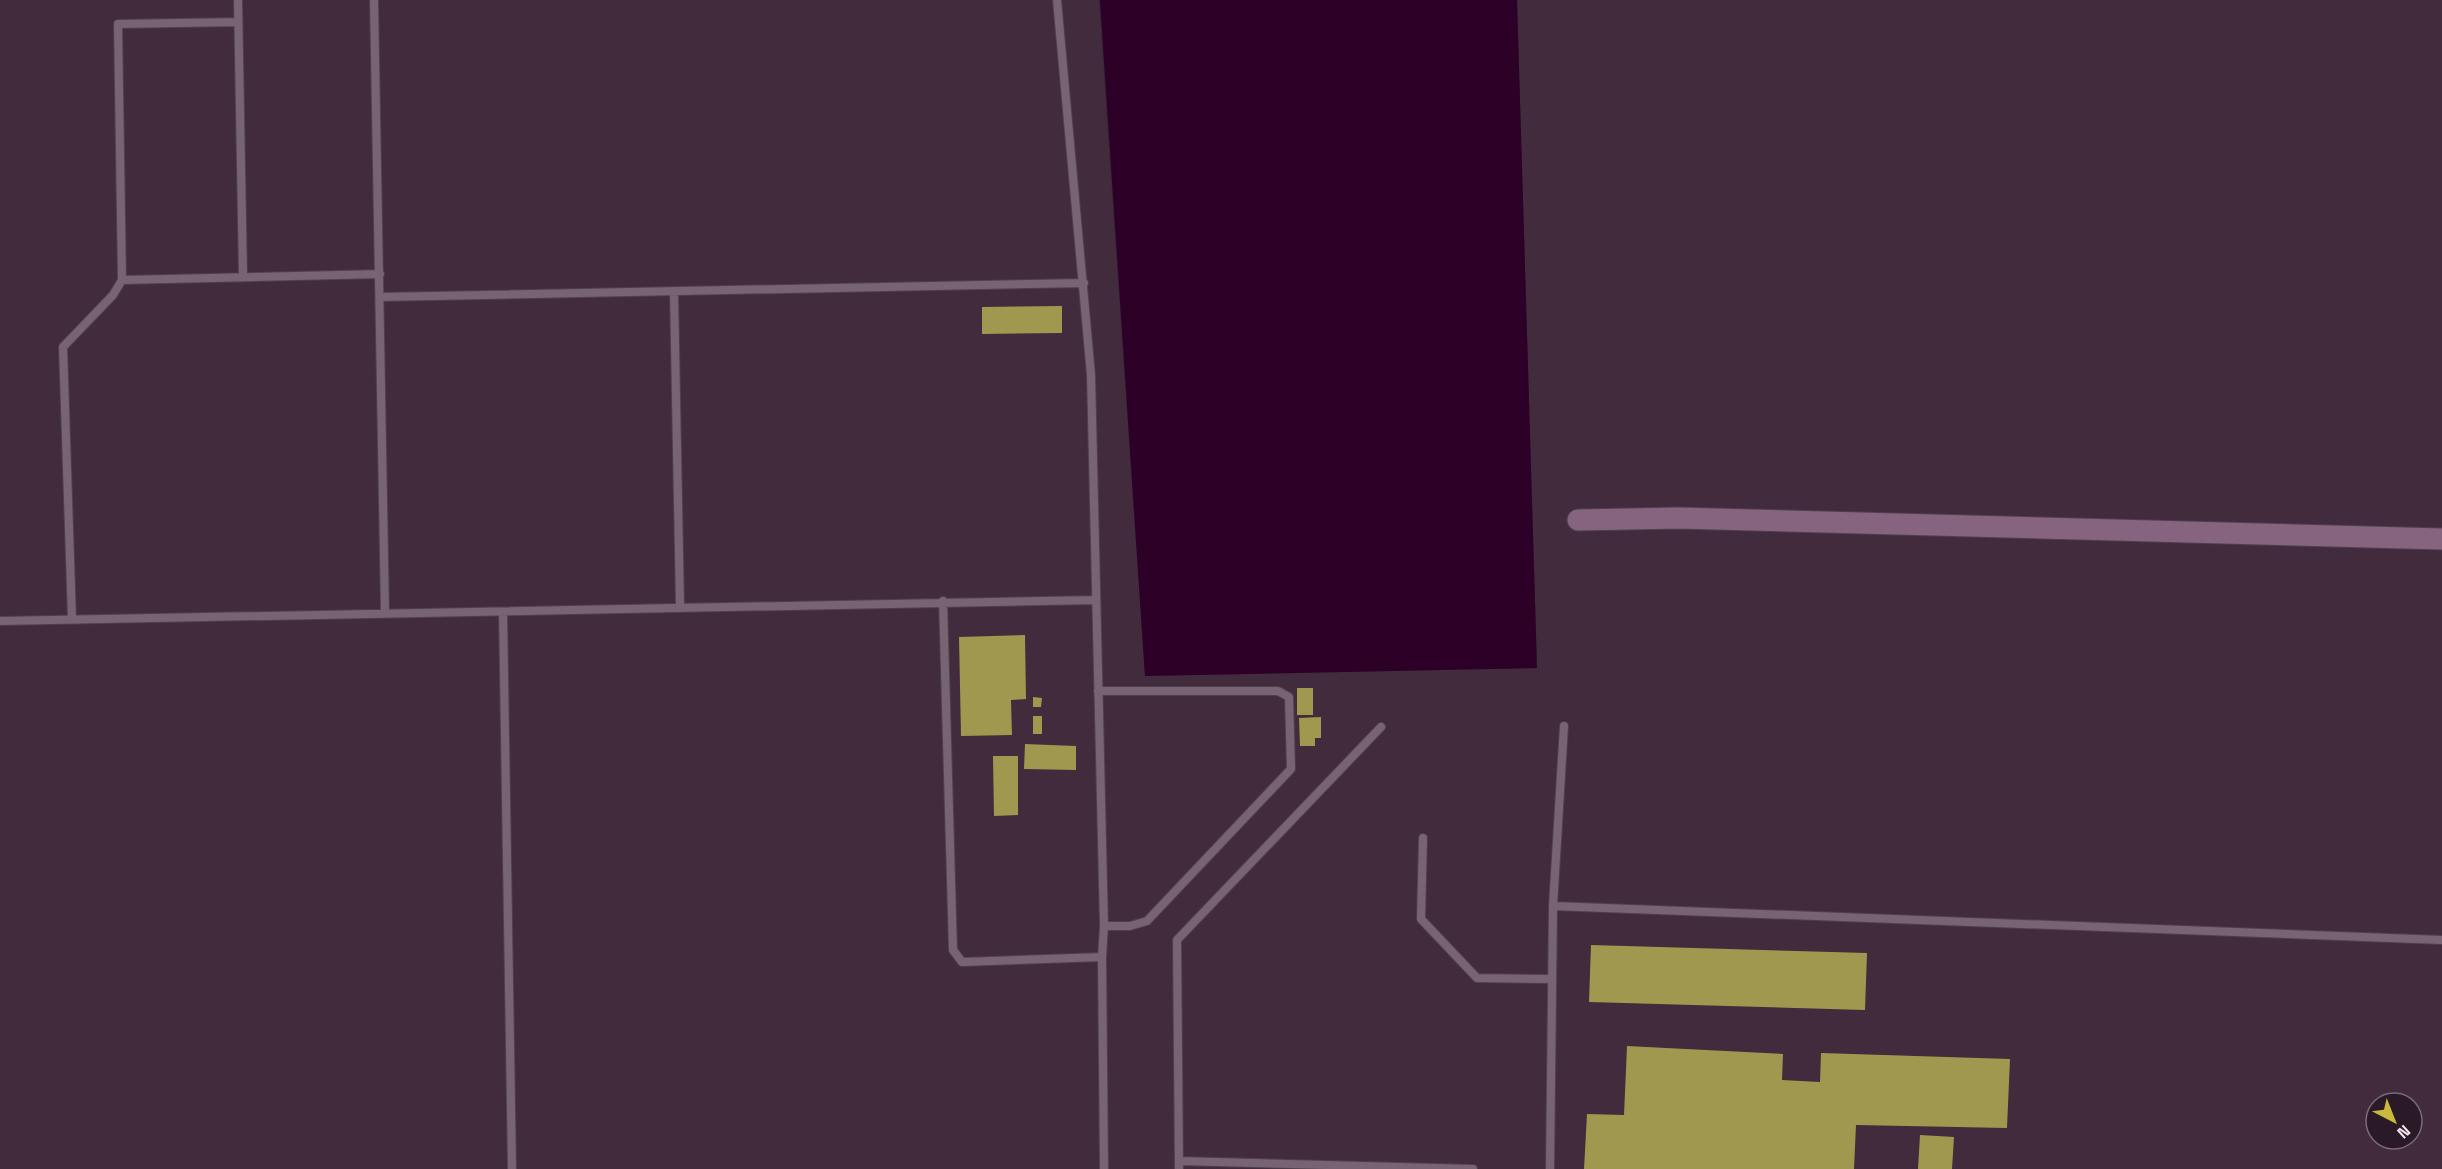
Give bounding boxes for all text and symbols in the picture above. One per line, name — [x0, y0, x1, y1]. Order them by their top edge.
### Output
north arrow — [2364, 1091, 2424, 1151]
text: N — [2393, 1120, 2415, 1143]

